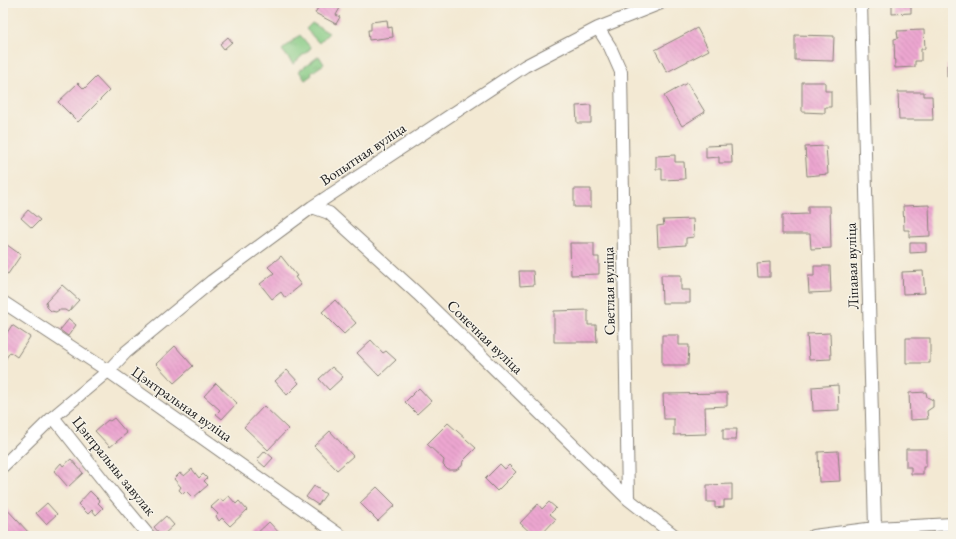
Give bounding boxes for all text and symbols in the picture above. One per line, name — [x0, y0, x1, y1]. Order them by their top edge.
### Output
street label: Вопытная вуліца — [316, 118, 409, 189]
street label: Ліпавая вуліца — [840, 222, 863, 310]
street label: Светлая вуліца — [598, 247, 619, 335]
street label: Сонечная вуліца — [443, 295, 528, 378]
street label: Цэнтральная вуліца — [128, 362, 236, 445]
street label: Цэнтральны завулак — [68, 412, 160, 519]

